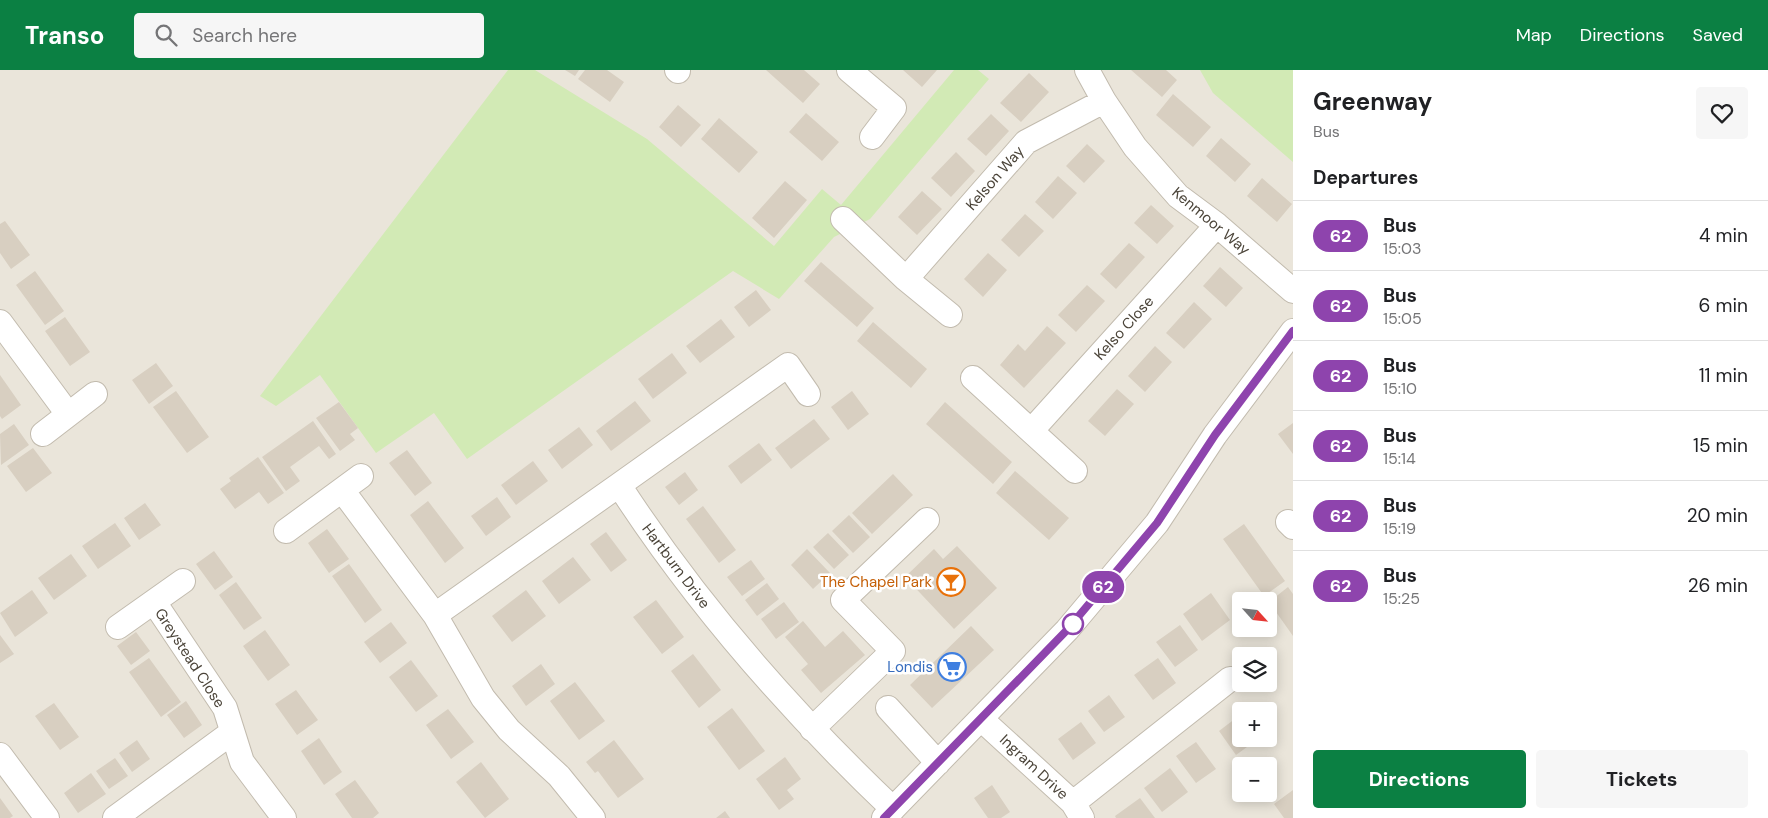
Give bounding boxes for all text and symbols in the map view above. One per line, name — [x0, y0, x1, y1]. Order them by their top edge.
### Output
search box — [134, 13, 484, 58]
text: Transo — [25, 20, 104, 51]
icon: search — [152, 21, 180, 49]
text: Search here — [192, 23, 297, 48]
text: Map — [1516, 23, 1552, 47]
text: Directions — [1580, 23, 1665, 47]
text: Saved — [1693, 23, 1743, 47]
text: Greenway — [1313, 86, 1432, 117]
button: heart — [1696, 87, 1748, 139]
text: Bus — [1313, 121, 1340, 142]
street label: Kelson Way — [961, 141, 1029, 214]
text: Departures — [1313, 165, 1418, 190]
street label: Kenmoor Way — [1168, 182, 1255, 260]
text: Bus — [1383, 213, 1417, 238]
text: 4 min — [1699, 223, 1748, 248]
text: 62 — [1330, 224, 1351, 248]
text: 15:03 — [1383, 238, 1421, 259]
text: Bus — [1383, 283, 1417, 308]
street label: Kelso Close — [1090, 292, 1158, 364]
text: 6 min — [1699, 293, 1748, 318]
text: 62 — [1330, 294, 1351, 318]
text: 15:05 — [1383, 308, 1422, 329]
text: Bus — [1383, 353, 1417, 378]
text: 11 min — [1699, 363, 1748, 388]
text: 62 — [1330, 364, 1351, 388]
text: 15:10 — [1383, 378, 1417, 399]
text: Bus — [1383, 423, 1417, 448]
text: 15 min — [1693, 433, 1748, 458]
text: 62 — [1330, 434, 1351, 458]
text: 15:14 — [1383, 448, 1416, 469]
text: Bus — [1383, 493, 1417, 518]
text: 20 min — [1687, 503, 1748, 528]
text: 62 — [1330, 504, 1351, 528]
text: 15:19 — [1383, 518, 1416, 539]
street label: Hartburn Drive — [637, 519, 715, 613]
text: Bus — [1383, 563, 1417, 588]
bar icon: The Chapel Park — [936, 567, 966, 597]
line badge: 62 — [1080, 571, 1126, 603]
place label: The Chapel Park — [820, 572, 932, 592]
text: 26 min — [1688, 573, 1748, 598]
text: 62 — [1330, 574, 1351, 598]
text: 62 — [1092, 575, 1114, 599]
text: 15:25 — [1383, 588, 1420, 609]
north arrow — [1232, 592, 1278, 638]
map controls — [1232, 592, 1277, 802]
street label: Greystead Close — [150, 604, 230, 712]
unlabelled marker — [1062, 613, 1084, 635]
button: layers — [1232, 647, 1277, 692]
supermarket icon: Londis — [937, 652, 967, 682]
place label: Londis — [887, 657, 933, 677]
button: + — [1232, 702, 1277, 747]
street label: Ingram Drive — [995, 730, 1073, 804]
button: Directions — [1313, 750, 1526, 808]
button: Tickets — [1536, 750, 1748, 808]
button: − — [1232, 757, 1277, 802]

